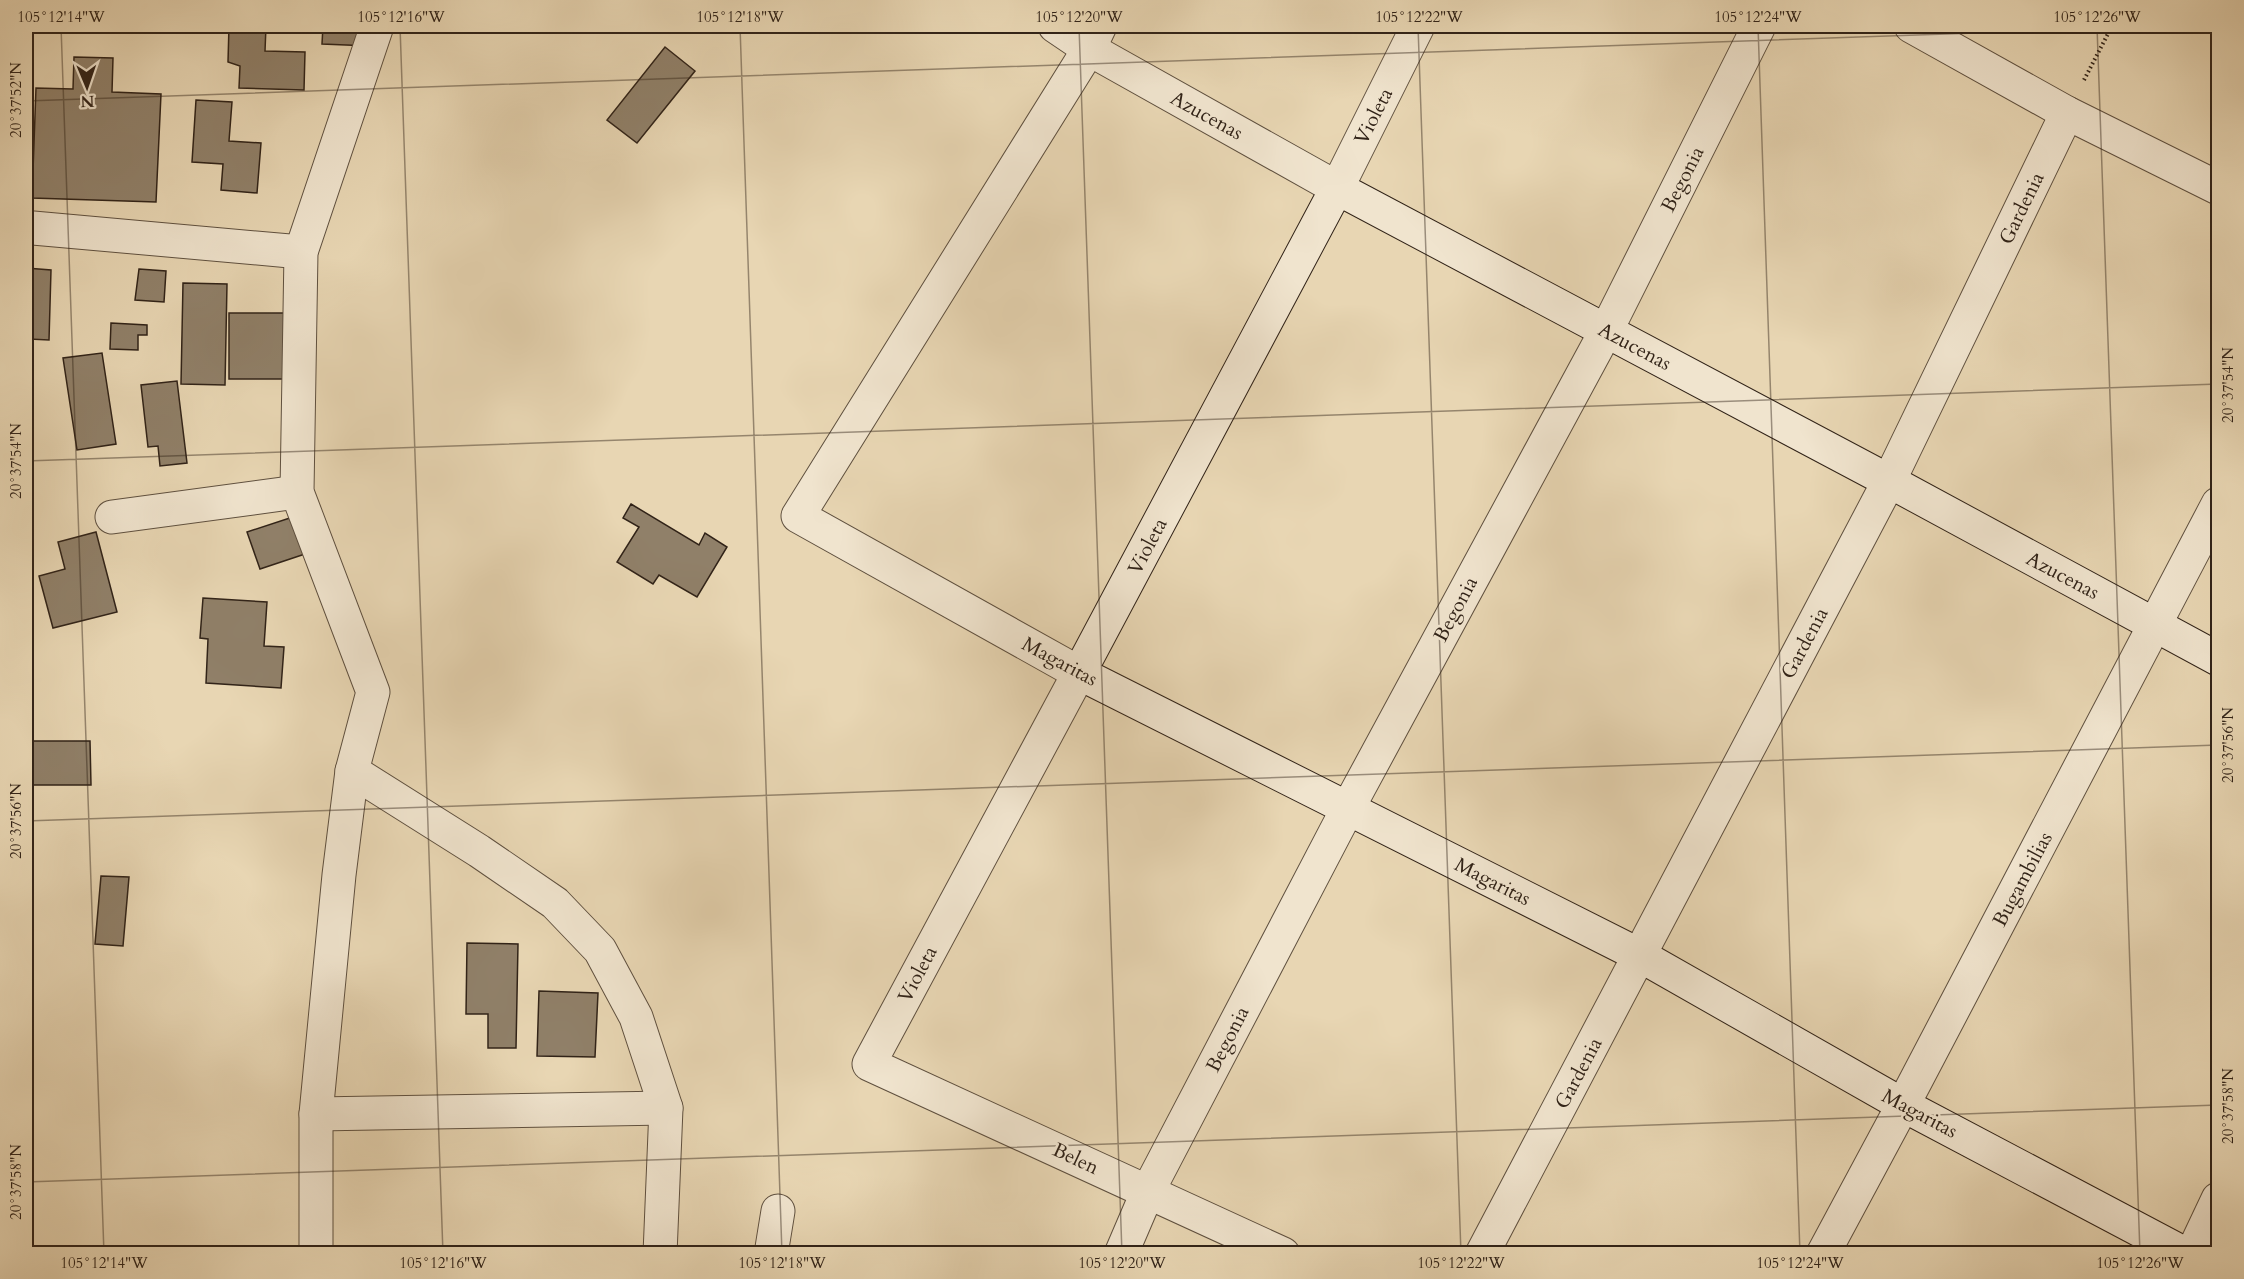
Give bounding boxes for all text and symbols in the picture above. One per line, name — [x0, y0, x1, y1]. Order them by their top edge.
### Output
text: 105°12'14"W — [17, 7, 105, 27]
text: 105°12'16"W — [357, 7, 445, 27]
text: 105°12'18"W — [696, 7, 784, 27]
text: 105°12'20"W — [1035, 7, 1123, 27]
text: 105°12'22"W — [1375, 7, 1463, 27]
text: 105°12'24"W — [1714, 7, 1802, 27]
text: 105°12'26"W — [2053, 7, 2141, 27]
north arrow — [57, 57, 117, 117]
text: 20°37'52"N — [6, 62, 26, 138]
street label: Violeta — [1348, 83, 1399, 149]
street label: Azucenas — [1166, 84, 1248, 146]
text: N — [80, 90, 95, 112]
street label: Begonia — [1654, 141, 1711, 217]
street label: Gardenia — [1992, 167, 2051, 249]
street label: Azucenas — [1594, 316, 1676, 377]
text: 20°37'54"N — [2218, 347, 2238, 423]
text: 20°37'54"N — [6, 423, 26, 499]
street label: Violeta — [1121, 513, 1174, 579]
street label: Azucenas — [2022, 545, 2104, 606]
street label: Begonia — [1427, 572, 1484, 647]
street label: Gardenia — [1774, 603, 1835, 684]
street label: Magaritas — [1017, 630, 1102, 693]
text: 20°37'56"N — [2218, 707, 2238, 783]
text: 20°37'56"N — [6, 783, 26, 859]
street label: Bugambilias — [1986, 827, 2059, 931]
street label: Magaritas — [1450, 851, 1535, 912]
street label: Violeta — [891, 941, 944, 1007]
street label: Begonia — [1199, 1001, 1256, 1077]
street label: Gardenia — [1548, 1033, 1609, 1114]
text: 20°37'58"N — [2218, 1068, 2238, 1144]
street label: Magaritas — [1877, 1082, 1962, 1145]
street label: Belen — [1048, 1136, 1104, 1181]
text: 20°37'58"N — [6, 1144, 26, 1220]
text: 105°12'14"W — [60, 1253, 148, 1273]
text: 105°12'16"W — [399, 1253, 487, 1273]
text: 105°12'18"W — [738, 1253, 826, 1273]
text: 105°12'20"W — [1078, 1253, 1166, 1273]
text: 105°12'22"W — [1417, 1253, 1505, 1273]
text: 105°12'24"W — [1756, 1253, 1844, 1273]
text: 105°12'26"W — [2096, 1253, 2184, 1273]

